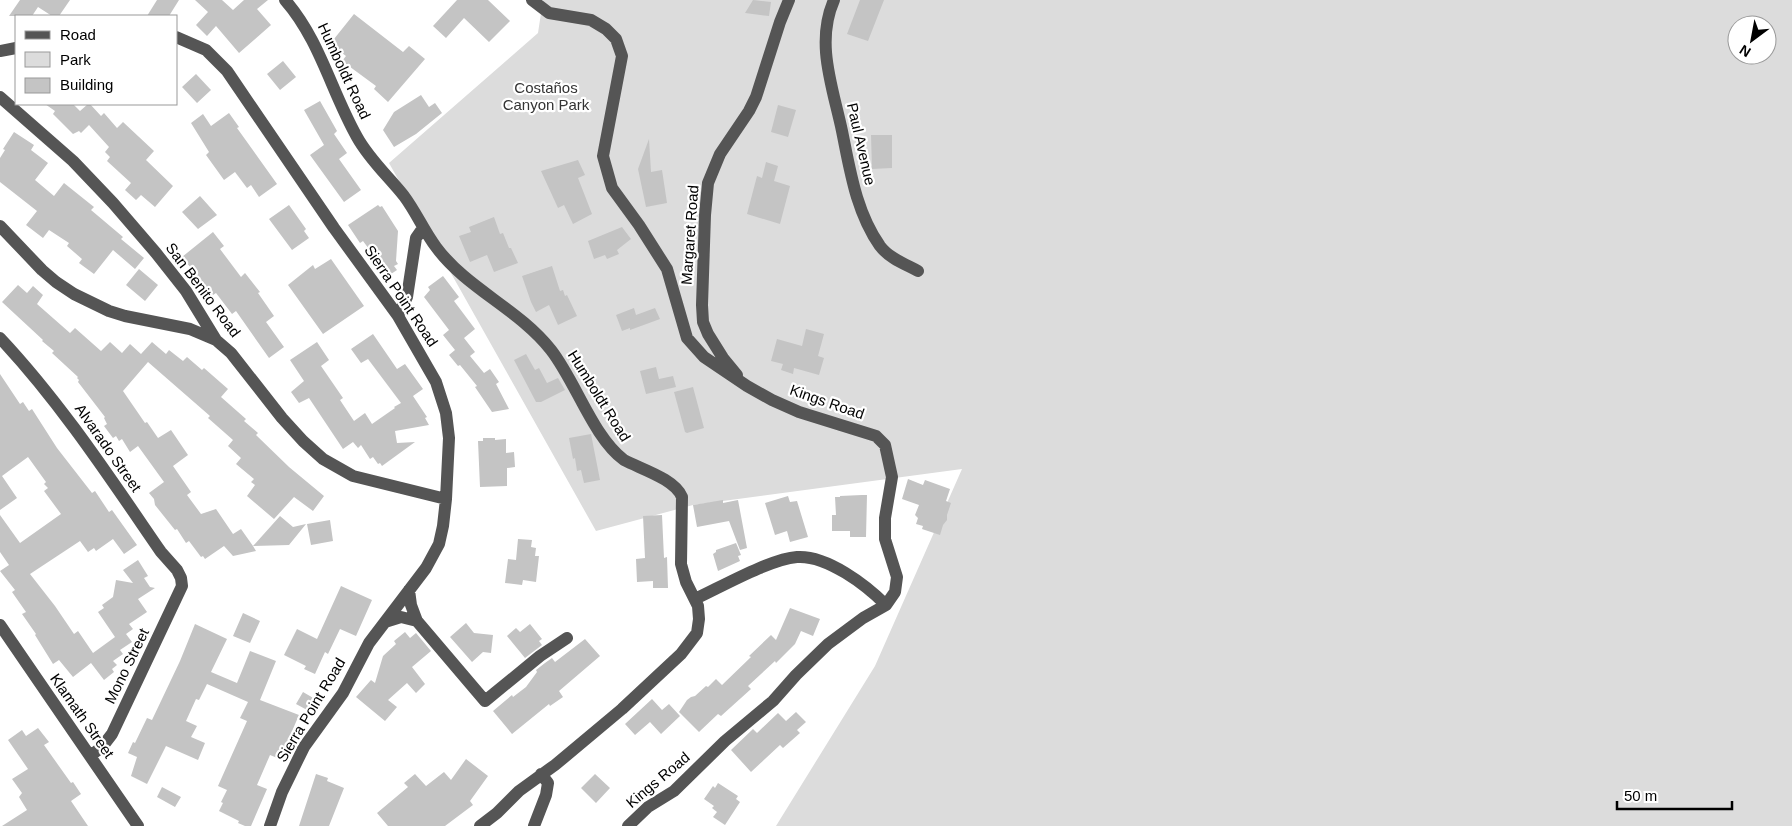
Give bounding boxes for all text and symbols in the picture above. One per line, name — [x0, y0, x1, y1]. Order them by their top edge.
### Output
legend — [15, 15, 178, 105]
north arrow — [1727, 15, 1777, 65]
street label: Humboldt Road — [315, 20, 374, 122]
text: Road — [60, 26, 96, 43]
text: N — [1737, 42, 1754, 60]
text: Park — [60, 51, 91, 68]
text: Building — [60, 76, 113, 93]
park label: Costaños Canyon Park — [503, 79, 590, 113]
street label: Paul Avenue — [844, 101, 879, 187]
street label: Margaret Road — [678, 184, 701, 285]
street label: San Benito Road — [162, 239, 244, 340]
street label: Sierra Point Road — [361, 242, 442, 350]
street label: Humboldt Road — [565, 347, 634, 444]
street label: Kings Road — [788, 381, 867, 422]
street label: Alvarado Street — [72, 400, 145, 496]
street label: Mono Street — [101, 625, 152, 706]
street label: Sierra Point Road — [273, 655, 348, 765]
street label: Klamath Street — [47, 670, 118, 762]
street label: Kings Road — [623, 748, 693, 811]
scale bar — [1617, 778, 1732, 810]
text: 50 m — [1624, 787, 1657, 804]

